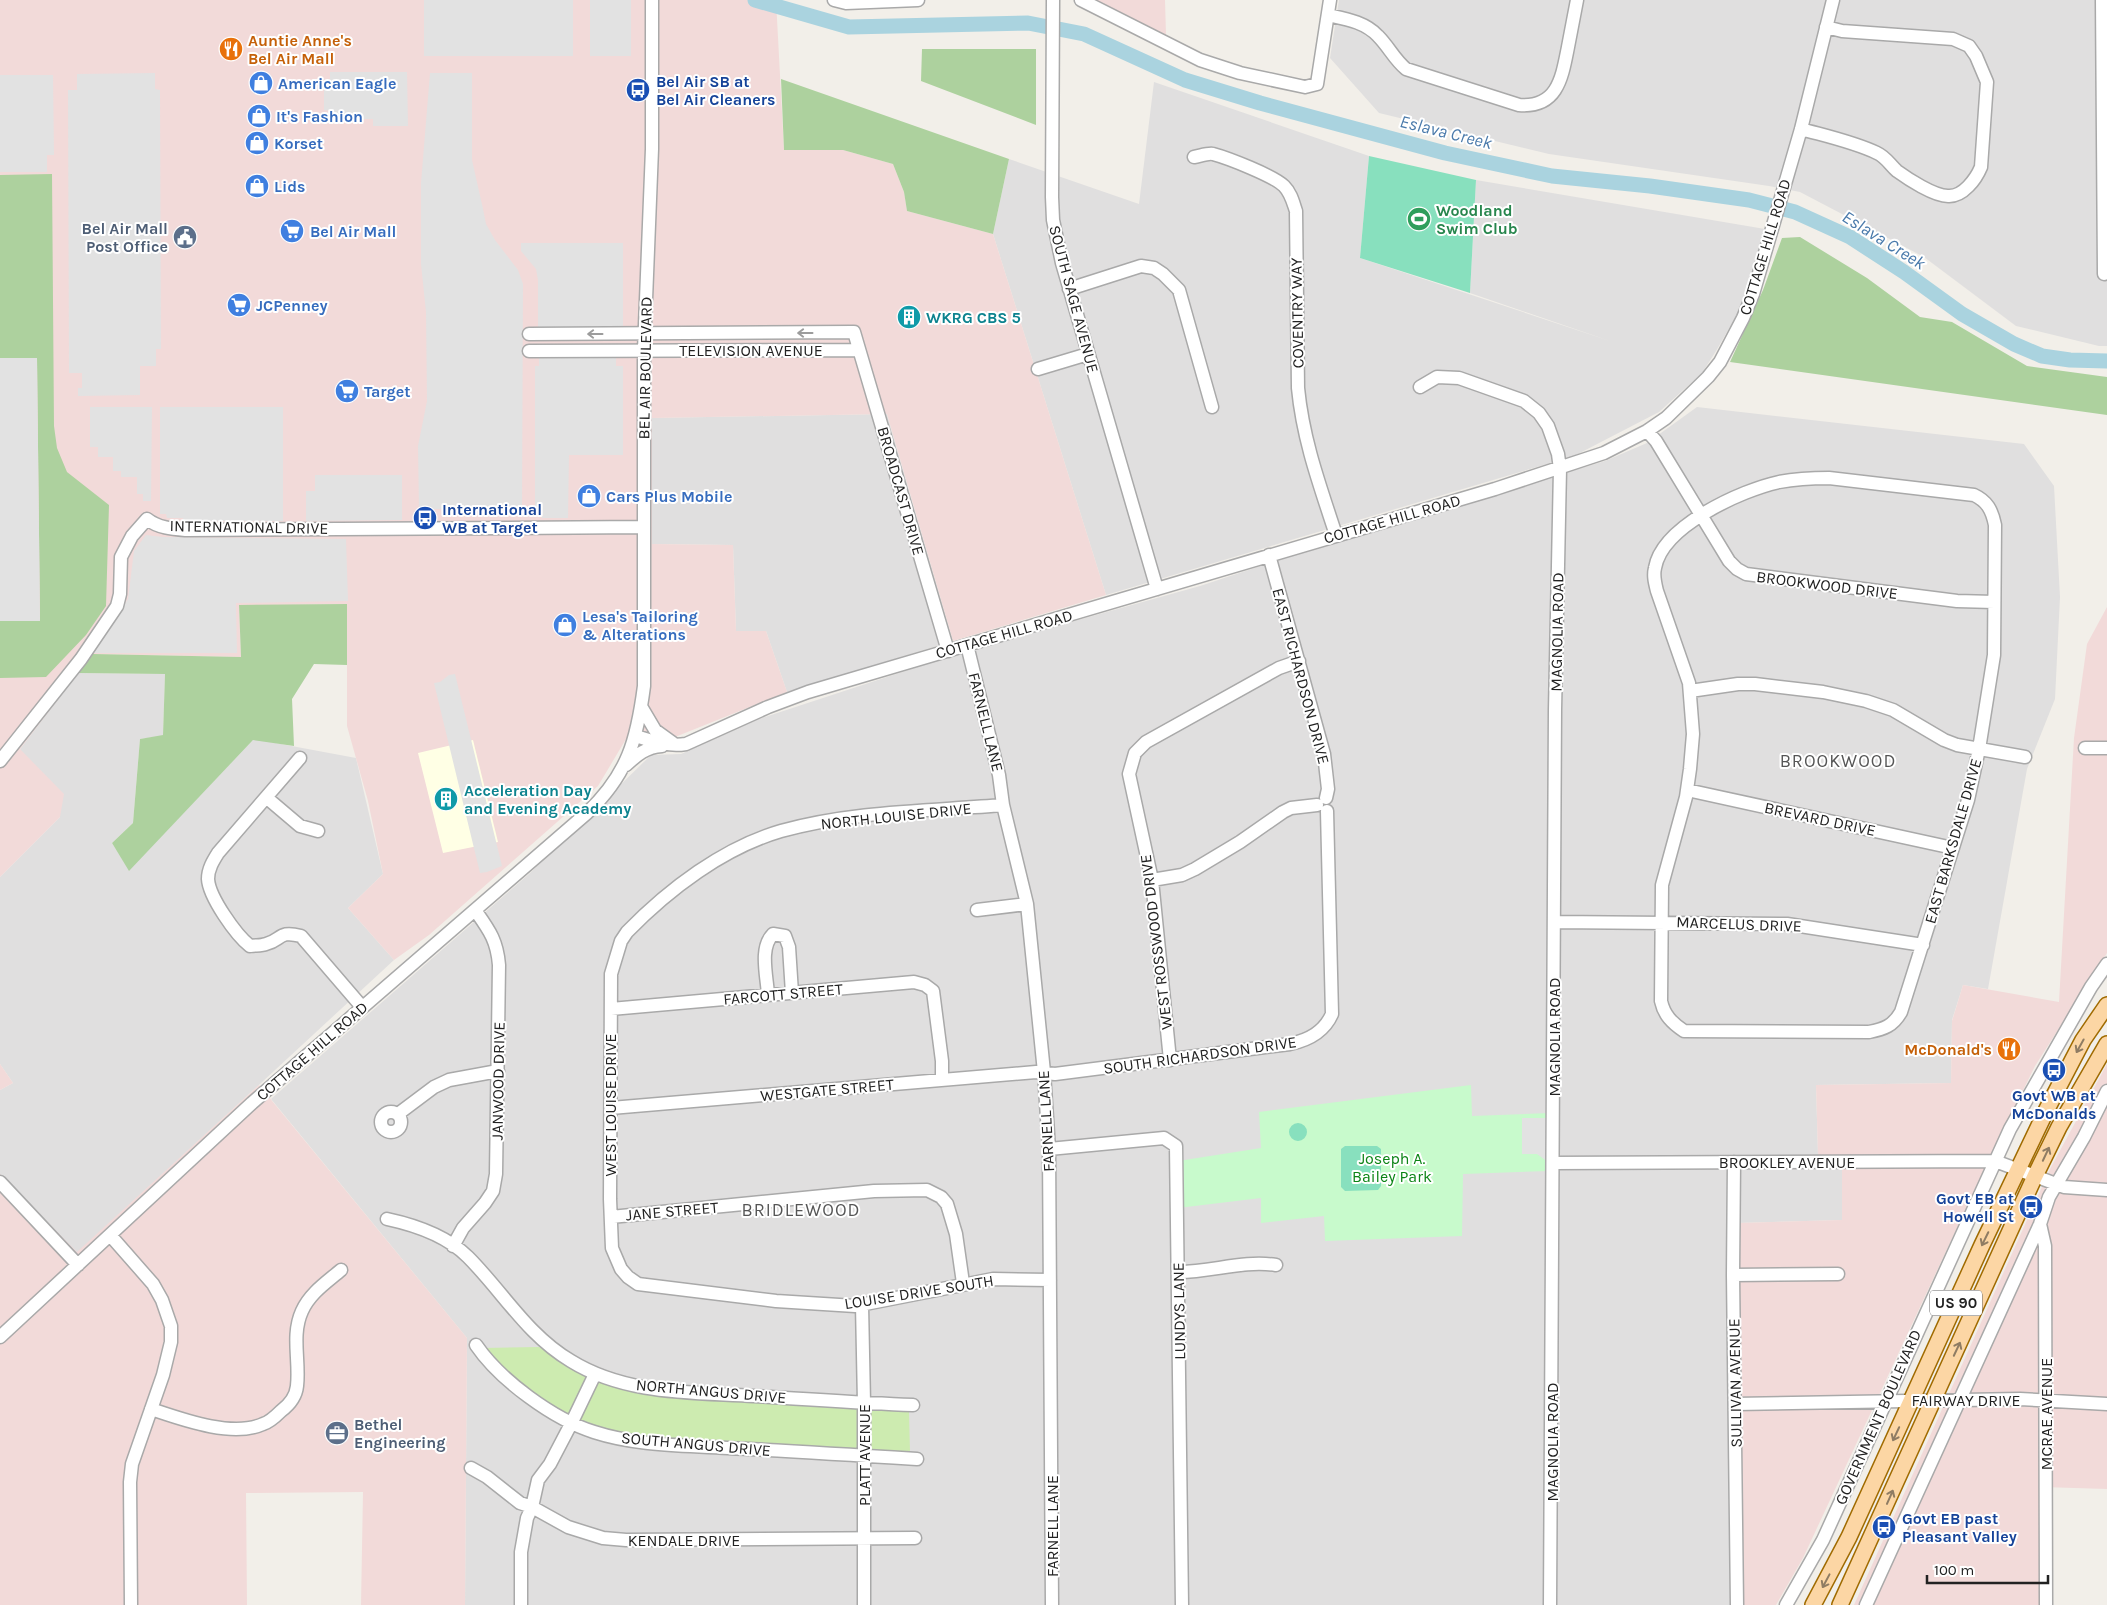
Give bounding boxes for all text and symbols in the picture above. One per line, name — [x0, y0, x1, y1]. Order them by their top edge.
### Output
place label: Auntie Anne's Bel Air Mall — [248, 31, 352, 68]
restaurant icon: Auntie Anne's Bel Air Mall — [218, 36, 244, 62]
shop icon: American Eagle — [248, 70, 274, 96]
place label: Bel Air SB at Bel Air Cleaners — [656, 72, 775, 109]
place label: American Eagle — [278, 74, 396, 93]
bus stop icon: Bel Air SB at Bel Air Cleaners — [625, 77, 651, 103]
shop icon: It's Fashion — [246, 103, 272, 129]
place label: It's Fashion — [276, 107, 363, 126]
water label: Eslava Creek — [1398, 110, 1495, 154]
shop icon: Korset — [244, 130, 270, 156]
place label: Korset — [274, 134, 323, 153]
shop icon: Lids — [244, 173, 270, 199]
place label: Lids — [274, 177, 305, 196]
street label: COTTAGE HILL ROAD — [1735, 177, 1795, 317]
place label: Woodland Swim Club — [1436, 201, 1518, 238]
sports icon: Woodland Swim Club — [1406, 206, 1432, 232]
water label: Eslava Creek — [1838, 206, 1931, 275]
supermarket icon: Bel Air Mall — [279, 218, 305, 244]
place label: Bel Air Mall Post Office — [82, 219, 168, 256]
place label: Bel Air Mall — [310, 222, 396, 241]
street label: SOUTH SAGE AVENUE — [1045, 223, 1103, 375]
public building icon: Bel Air Mall Post Office — [172, 224, 198, 250]
street label: COVENTRY WAY — [1287, 257, 1307, 368]
supermarket icon: JCPenney — [226, 292, 252, 318]
place label: JCPenney — [256, 296, 327, 315]
street label: BEL AIR BOULEVARD — [634, 296, 656, 440]
building icon: WKRG CBS 5 — [896, 304, 922, 330]
place label: WKRG CBS 5 — [926, 308, 1021, 327]
one-way arrow — [797, 328, 814, 338]
one-way arrow — [588, 329, 604, 339]
street label: TELEVISION AVENUE — [679, 341, 823, 360]
supermarket icon: Target — [334, 378, 360, 404]
place label: Target — [364, 382, 411, 401]
street label: BROADCAST DRIVE — [874, 424, 928, 558]
shop icon: Cars Plus Mobile — [576, 483, 602, 509]
place label: Cars Plus Mobile — [606, 487, 732, 506]
street label: COTTAGE HILL ROAD — [1321, 490, 1463, 548]
place label: International WB at Target — [442, 500, 542, 537]
bus stop icon: International WB at Target — [412, 505, 438, 531]
street label: INTERNATIONAL DRIVE — [169, 516, 329, 538]
street label: BROOKWOOD DRIVE — [1755, 567, 1899, 603]
street label: MAGNOLIA ROAD — [1546, 572, 1568, 692]
street label: EAST RICHARDSON DRIVE — [1268, 586, 1334, 766]
street label: COTTAGE HILL ROAD — [933, 605, 1075, 663]
place label: Lesa's Tailoring & Alterations — [582, 607, 698, 644]
shop icon: Lesa's Tailoring & Alterations — [552, 612, 578, 638]
street label: FARNELL LANE — [964, 670, 1008, 774]
district label: BROOKWOOD — [1780, 750, 1896, 772]
street label: EAST BARKSDALE DRIVE — [1920, 756, 1986, 926]
place label: Acceleration Day and Evening Academy — [464, 781, 631, 818]
building icon: Acceleration Day and Evening Academy — [433, 786, 459, 812]
street label: BREVARD DRIVE — [1763, 798, 1877, 840]
street label: NORTH LOUISE DRIVE — [820, 799, 972, 833]
street label: WEST ROSSWOOD DRIVE — [1136, 853, 1176, 1031]
street label: MARCELUS DRIVE — [1676, 912, 1802, 936]
street label: MAGNOLIA ROAD — [1545, 977, 1564, 1097]
street label: FARCOTT STREET — [722, 979, 844, 1009]
street label: COTTAGE HILL ROAD — [252, 997, 372, 1105]
street label: JANWOOD DRIVE — [487, 1021, 509, 1141]
street label: SOUTH RICHARDSON DRIVE — [1102, 1032, 1298, 1078]
street label: WEST LOUISE DRIVE — [601, 1034, 620, 1176]
restaurant icon: McDonald's — [1996, 1036, 2022, 1062]
one-way arrow — [2075, 1038, 2084, 1053]
place label: McDonald's — [1904, 1040, 1992, 1059]
bus stop icon: Govt WB at McDonalds — [2041, 1057, 2067, 1083]
street label: FARNELL LANE — [1034, 1070, 1058, 1172]
street label: WESTGATE STREET — [759, 1075, 895, 1105]
place label: Govt WB at McDonalds — [2012, 1086, 2096, 1123]
one-way arrow — [2042, 1147, 2051, 1162]
park label: Joseph A. Bailey Park — [1352, 1149, 1432, 1186]
street label: BROOKLEY AVENUE — [1719, 1153, 1855, 1172]
place label: Govt EB at Howell St — [1936, 1189, 2014, 1226]
bus stop icon: Govt EB at Howell St — [2018, 1194, 2044, 1220]
street label: JANE STREET — [625, 1197, 719, 1225]
district label: BRIDLEWOOD — [742, 1199, 860, 1221]
one-way arrow — [1980, 1231, 1990, 1246]
street label: LUNDYS LANE — [1169, 1262, 1189, 1360]
street label: LOUISE DRIVE SOUTH — [843, 1271, 995, 1313]
road number: US 90 — [1930, 1290, 1982, 1316]
street label: SULLIVAN AVENUE — [1724, 1318, 1746, 1448]
street label: GOVERNMENT BOULEVARD — [1831, 1326, 1925, 1508]
one-way arrow — [1952, 1342, 1962, 1357]
street label: MCRAE AVENUE — [2037, 1358, 2056, 1470]
street label: NORTH ANGUS DRIVE — [635, 1375, 787, 1407]
street label: MAGNOLIA ROAD — [1543, 1382, 1562, 1502]
street label: FAIRWAY DRIVE — [1912, 1391, 2020, 1410]
street label: PLATT AVENUE — [855, 1404, 874, 1506]
place label: Bethel Engineering — [354, 1415, 446, 1452]
office icon: Bethel Engineering — [324, 1420, 350, 1446]
one-way arrow — [1891, 1426, 1900, 1441]
street label: SOUTH ANGUS DRIVE — [620, 1428, 772, 1460]
street label: FARNELL LANE — [1043, 1475, 1062, 1577]
one-way arrow — [1886, 1490, 1895, 1505]
place label: Govt EB past Pleasant Valley — [1902, 1509, 2017, 1546]
bus stop icon: Govt EB past Pleasant Valley — [1871, 1514, 1897, 1540]
street label: KENDALE DRIVE — [628, 1531, 740, 1550]
scale bar — [1927, 1552, 2048, 1584]
text: 100 m — [1934, 1561, 1974, 1579]
one-way arrow — [1821, 1573, 1830, 1588]

